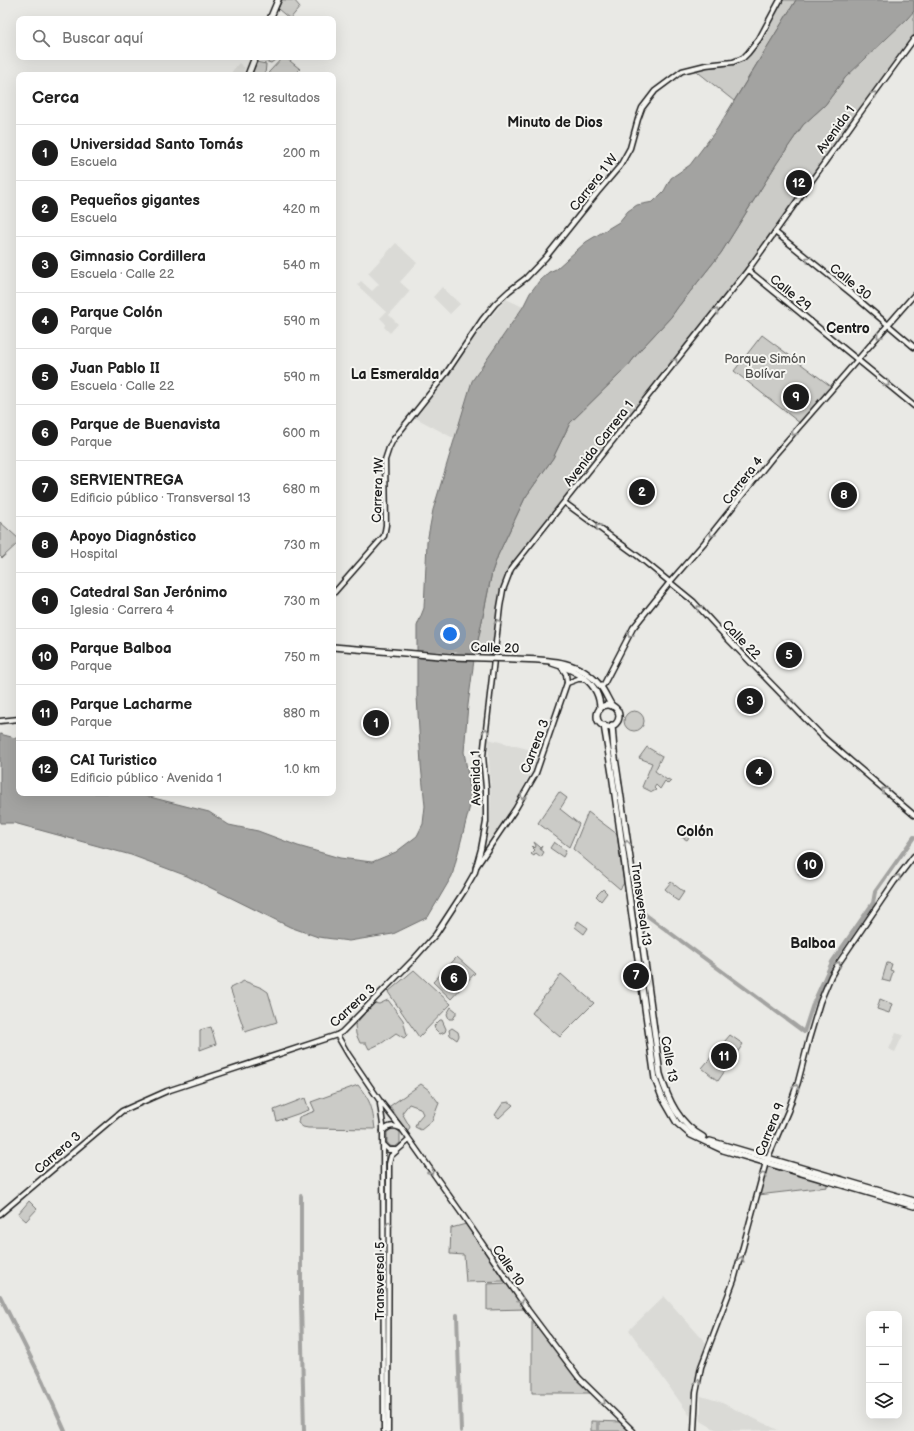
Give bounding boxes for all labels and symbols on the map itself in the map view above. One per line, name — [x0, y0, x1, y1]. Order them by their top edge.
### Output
one-way arrow — [869, 91, 876, 98]
street label: Avenida 1 — [813, 103, 858, 157]
district label: Minuto de Dios — [507, 114, 603, 131]
street label: Carrera 1 W — [566, 151, 621, 215]
pin: 12 — [786, 168, 812, 198]
one-way arrow — [806, 257, 813, 264]
street label: Calle 30 — [826, 260, 875, 304]
street label: Calle 29 — [766, 271, 814, 314]
one-way arrow — [711, 308, 718, 315]
district label: Centro — [826, 320, 870, 337]
one-way arrow — [877, 331, 884, 338]
park label: Parque Simón Bolívar — [724, 351, 806, 382]
one-way arrow — [671, 359, 678, 366]
district label: La Esmeralda — [351, 366, 439, 383]
one-way arrow — [882, 379, 889, 386]
pin: 9 — [783, 382, 809, 412]
street label: Avenida Carrera 1 — [561, 398, 637, 489]
one-way arrow — [792, 429, 799, 436]
street label: Carrera 4 — [719, 453, 767, 508]
street label: Carrera 1W — [369, 457, 387, 523]
pin: 2 — [629, 477, 655, 507]
pin: 8 — [831, 480, 857, 510]
one-way arrow — [595, 525, 602, 532]
one-way arrow — [709, 529, 716, 536]
one-way arrow — [697, 605, 704, 612]
street label: Calle 22 — [719, 617, 764, 663]
one-way arrow — [493, 619, 502, 625]
your location — [440, 624, 460, 644]
one-way arrow — [627, 630, 634, 638]
street label: Calle 20 — [470, 639, 520, 657]
pin: 5 — [776, 640, 802, 670]
pin: 3 — [737, 686, 763, 716]
one-way arrow — [786, 698, 794, 706]
pin: 1 — [363, 708, 389, 738]
street label: Carrera 3 — [517, 717, 553, 776]
one-way arrow — [481, 728, 490, 734]
street label: Avenida 1 — [468, 750, 484, 806]
pin: 4 — [746, 757, 772, 787]
one-way arrow — [881, 788, 889, 795]
one-way arrow — [520, 793, 527, 800]
district label: Colón — [676, 823, 714, 840]
one-way arrow — [623, 840, 632, 846]
pin: 10 — [797, 850, 823, 880]
street label: Transversal 13 — [627, 861, 655, 947]
one-way arrow — [893, 874, 901, 881]
district label: Balboa — [790, 935, 836, 952]
pin: 7 — [623, 961, 649, 991]
one-way arrow — [833, 961, 841, 968]
pin: 6 — [441, 963, 467, 993]
street label: Carrera 3 — [326, 981, 379, 1031]
street label: Calle 13 — [657, 1035, 681, 1083]
pin: 11 — [711, 1041, 737, 1071]
one-way arrow — [792, 1083, 800, 1090]
street label: Carrera 9 — [752, 1100, 788, 1158]
street label: Carrera 3 — [31, 1128, 84, 1177]
one-way arrow — [426, 1167, 433, 1174]
one-way arrow — [758, 1171, 766, 1178]
one-way arrow — [385, 1221, 393, 1227]
street label: Transversal 5 — [372, 1242, 388, 1320]
street label: Calle 10 — [489, 1242, 528, 1289]
one-way arrow — [736, 1256, 745, 1263]
one-way arrow — [516, 1297, 523, 1304]
one-way arrow — [693, 1379, 702, 1385]
one-way arrow — [598, 1397, 606, 1405]

